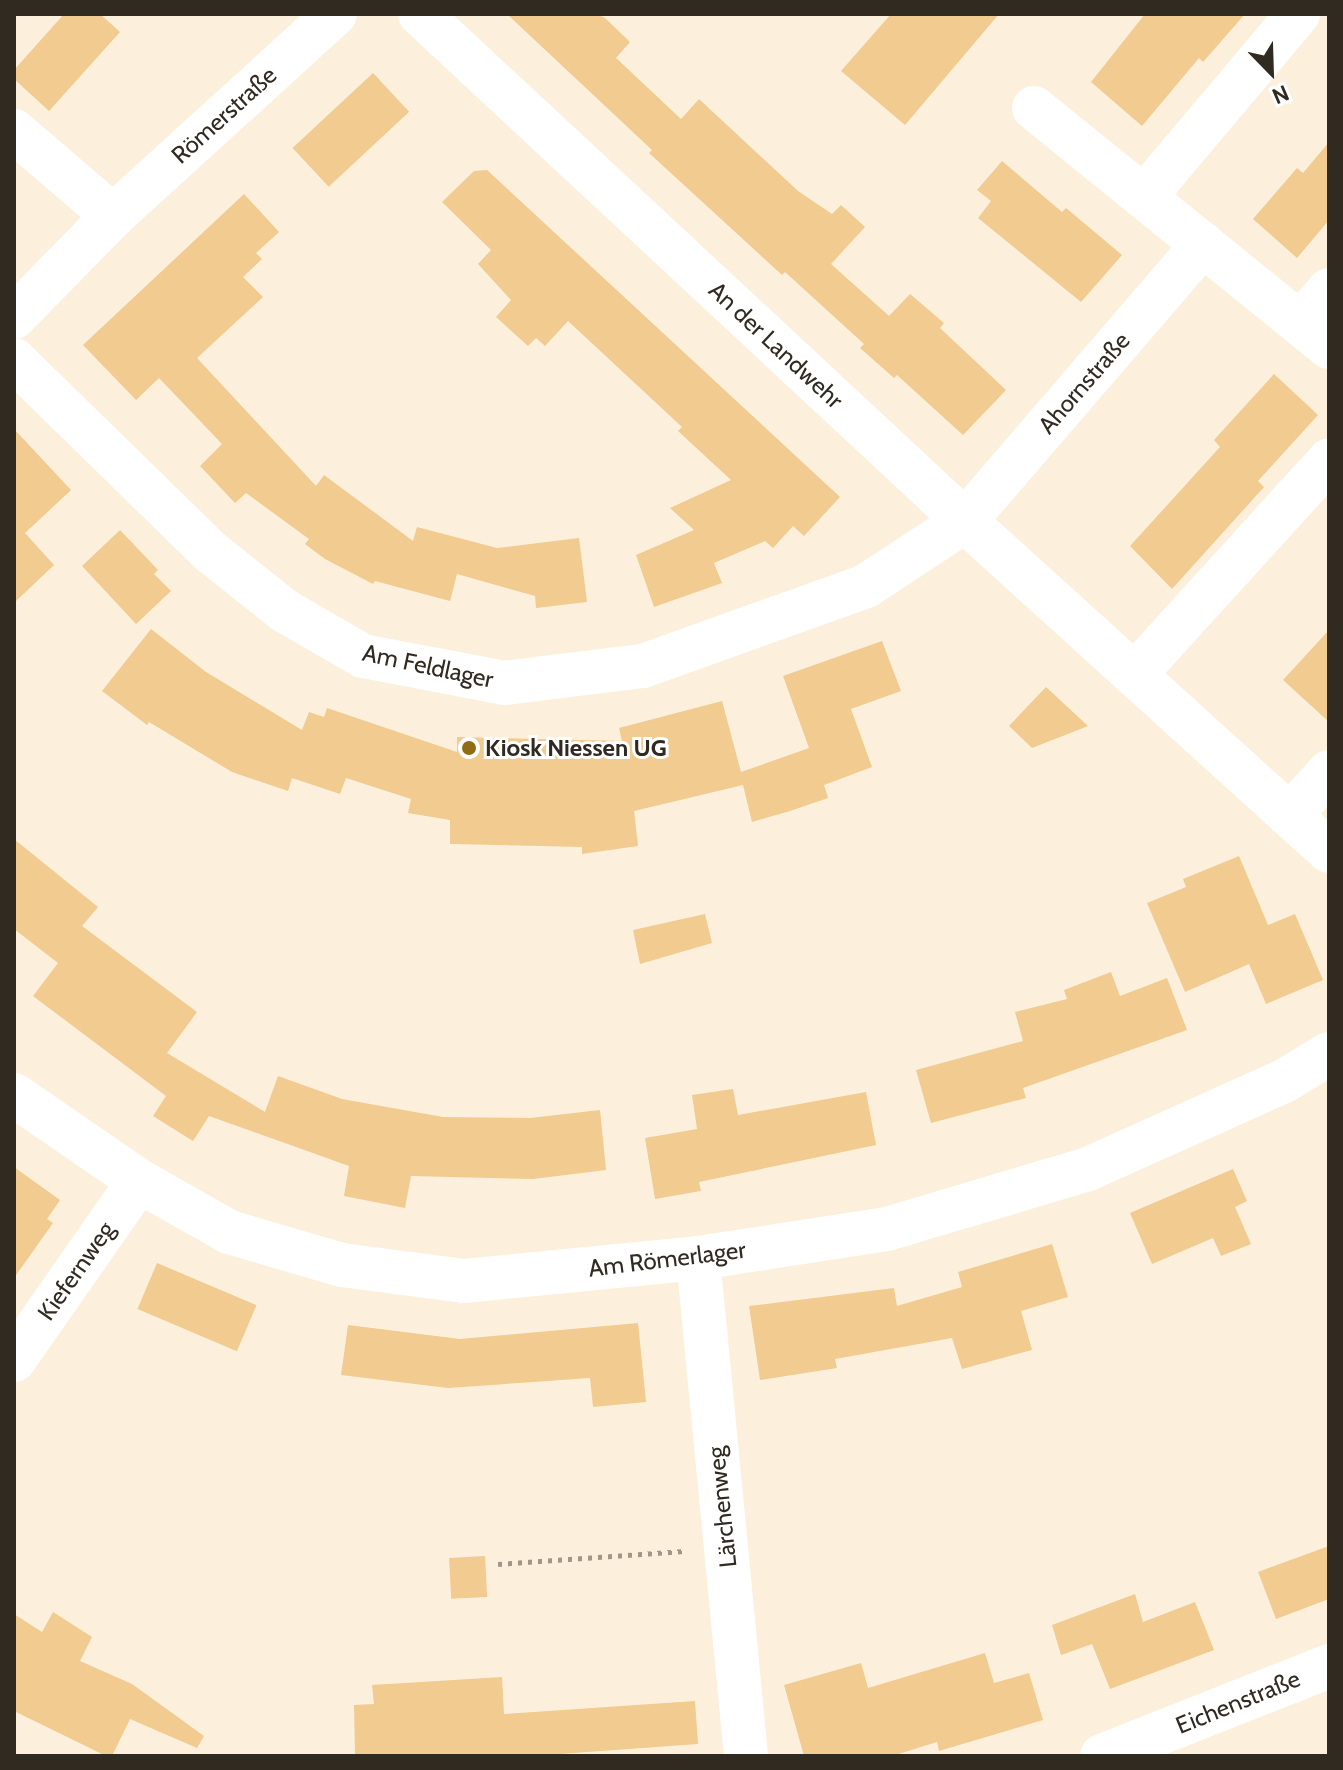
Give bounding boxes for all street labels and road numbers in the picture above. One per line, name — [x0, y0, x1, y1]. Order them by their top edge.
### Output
street label: Römerstraße — [166, 60, 282, 170]
street label: An der Landwehr — [703, 276, 849, 414]
street label: Ahornstraße — [1032, 326, 1136, 440]
street label: Am Feldlager — [360, 638, 496, 694]
street label: Kiefernweg — [32, 1216, 120, 1326]
street label: Am Römerlager — [587, 1235, 747, 1283]
street label: Lärchenweg — [701, 1445, 743, 1569]
street label: Eichenstraße — [1172, 1664, 1304, 1740]

